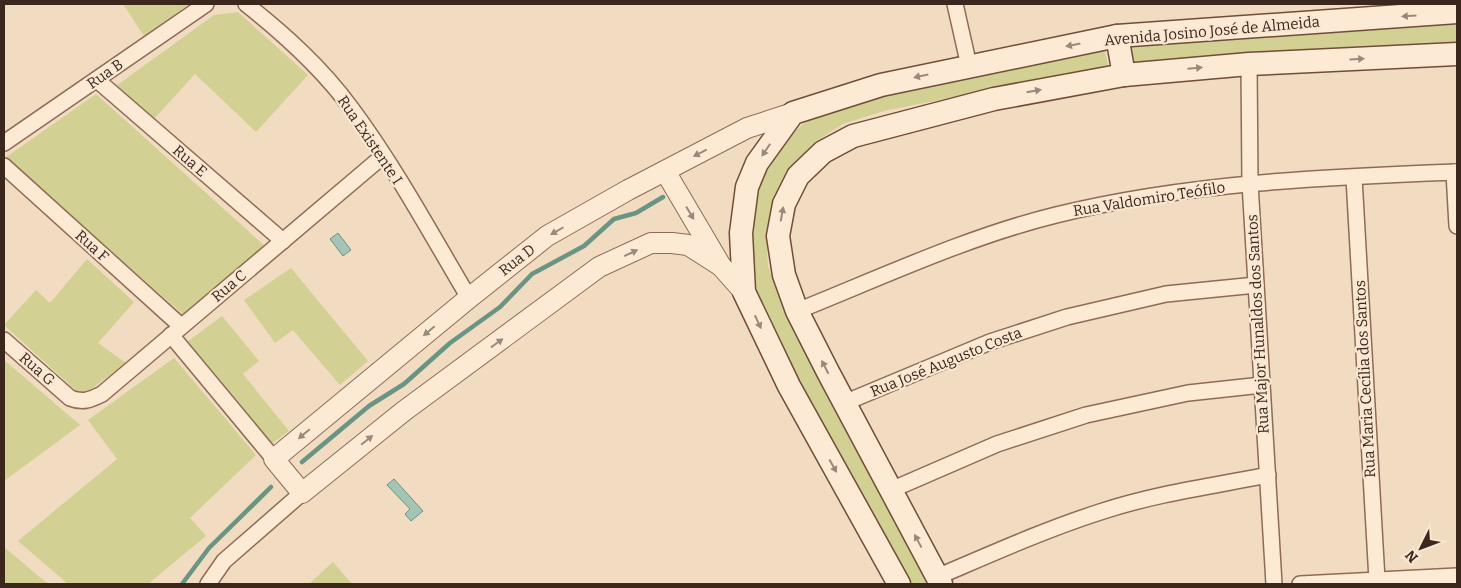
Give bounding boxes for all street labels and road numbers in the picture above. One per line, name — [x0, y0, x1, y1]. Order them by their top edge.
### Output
street label: Avenida Josino José de Almeida — [1103, 13, 1321, 49]
street label: Rua B — [84, 55, 126, 93]
street label: Rua Existente I — [334, 92, 406, 188]
street label: Rua E — [169, 141, 211, 181]
street label: Rua Valdomiro Teófilo — [1072, 178, 1226, 220]
street label: Rua Major Hunaldos dos Santos — [1243, 214, 1273, 434]
street label: Rua F — [72, 226, 113, 266]
street label: Rua D — [495, 240, 539, 280]
street label: Rua C — [208, 266, 250, 306]
street label: Rua Maria Cecília dos Santos — [1351, 280, 1379, 478]
street label: Rua José Augusto Costa — [868, 323, 1024, 401]
street label: Rua G — [16, 349, 58, 389]

